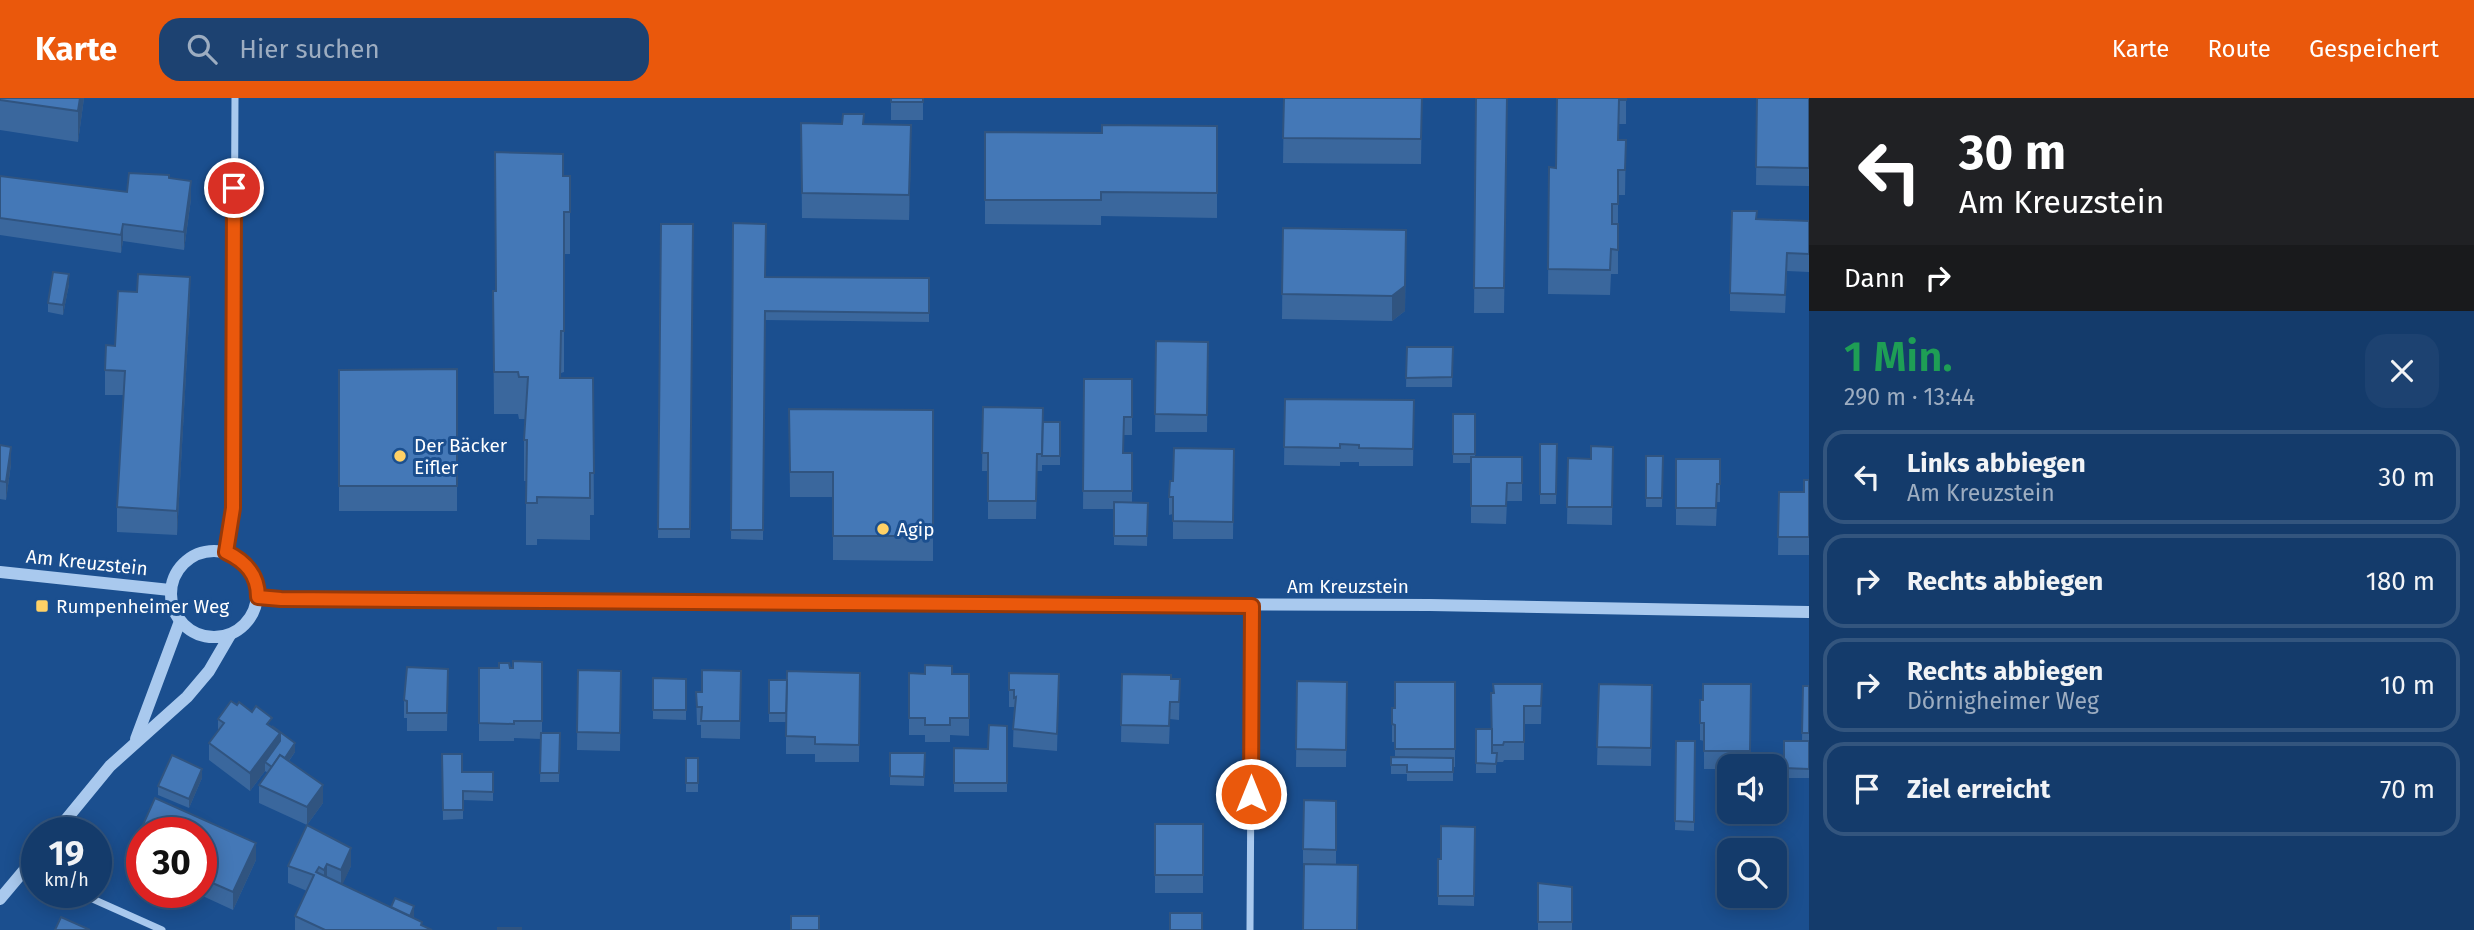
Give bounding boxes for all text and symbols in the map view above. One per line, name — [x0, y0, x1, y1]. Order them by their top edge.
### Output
search box — [159, 18, 649, 81]
text: Karte — [35, 29, 117, 69]
icon: search — [183, 30, 221, 68]
text: Hier suchen — [239, 34, 380, 65]
text: Karte — [2112, 35, 2169, 63]
text: Route — [2207, 35, 2271, 63]
text: Gespeichert — [2309, 35, 2439, 63]
text: 30 m — [1959, 123, 2066, 182]
icon: left — [1844, 126, 1935, 217]
pin — [204, 158, 264, 218]
icon: arrive — [215, 169, 253, 207]
text: Am Kreuzstein — [1959, 183, 2165, 221]
icon: right — [1919, 259, 1957, 297]
text: Dann — [1844, 263, 1905, 294]
text: 1 Min. — [1844, 332, 1953, 382]
button: close — [2365, 334, 2439, 408]
text: 290 m · 13:44 — [1844, 383, 1975, 411]
place label: Der Bäcker Eifler — [414, 434, 508, 479]
marker: Der Bäcker Eifler — [392, 448, 408, 464]
text: Links abbiegen — [1907, 448, 2086, 479]
icon: left — [1848, 458, 1886, 496]
text: 30 m — [2378, 462, 2435, 493]
text: Am Kreuzstein — [1907, 479, 2055, 507]
place label: Agip — [897, 518, 934, 541]
marker: Agip — [875, 521, 891, 537]
street label: Am Kreuzstein — [25, 545, 149, 580]
icon: right — [1848, 562, 1886, 600]
text: Rechts abbiegen — [1907, 566, 2103, 597]
text: 180 m — [2366, 566, 2435, 597]
street label: Am Kreuzstein — [1287, 575, 1409, 598]
place label: Rumpenheimer Weg — [56, 595, 229, 618]
marker: Rumpenheimer Weg — [34, 598, 50, 614]
text: Rechts abbiegen — [1907, 656, 2103, 687]
icon: right — [1848, 666, 1886, 704]
text: 10 m — [2380, 670, 2435, 701]
text: Dörnigheimer Weg — [1907, 687, 2099, 715]
map controls — [1717, 754, 1787, 908]
button: sound — [1717, 754, 1787, 824]
position arrow — [1214, 757, 1288, 831]
icon: arrive — [1848, 770, 1886, 808]
text: Ziel erreicht — [1907, 774, 2050, 805]
text: 70 m — [2380, 774, 2435, 805]
speed limit sign: 30 — [126, 817, 217, 908]
text: 19 — [49, 832, 84, 874]
button: search — [1717, 838, 1787, 908]
text: km/h — [44, 869, 89, 891]

